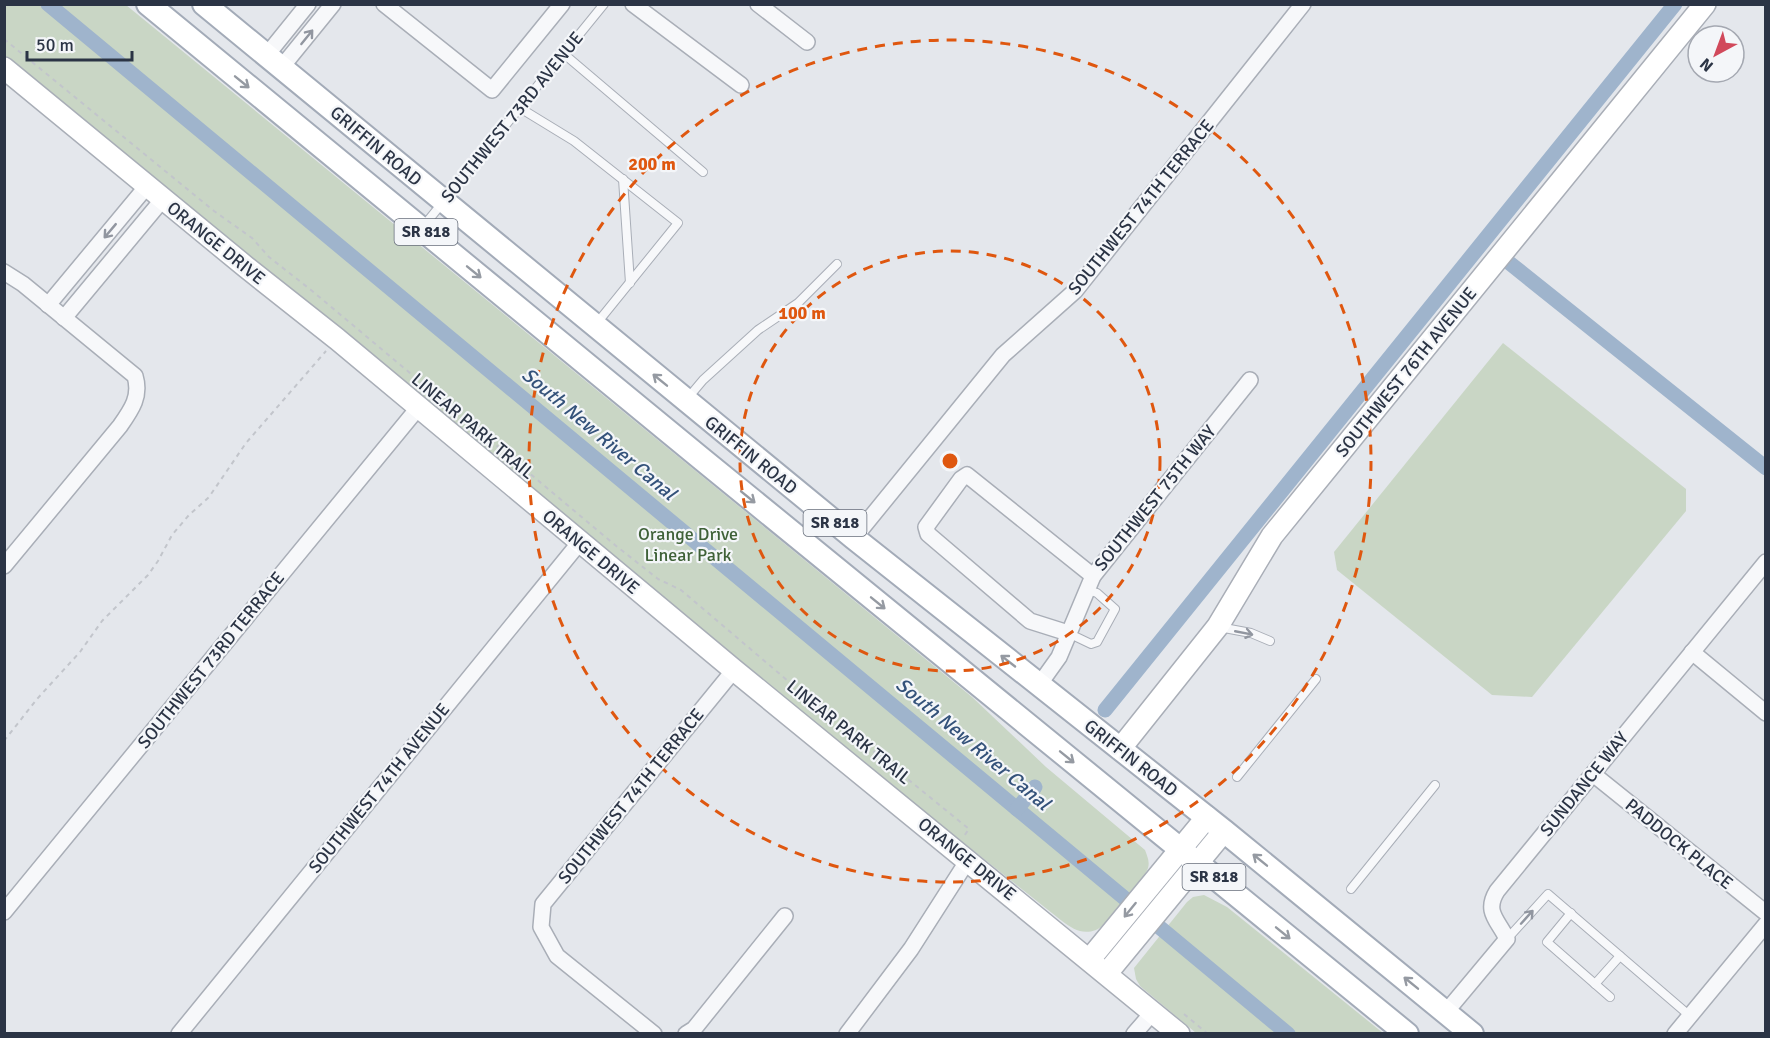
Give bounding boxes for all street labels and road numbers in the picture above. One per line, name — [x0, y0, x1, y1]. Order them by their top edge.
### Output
street label: SOUTHWEST 73RD AVENUE — [436, 27, 588, 207]
street label: GRIFFIN ROAD — [326, 101, 426, 191]
street label: SOUTHWEST 74TH TERRACE — [1063, 115, 1219, 299]
street label: ORANGE DRIVE — [162, 197, 270, 289]
road number: SR 818 — [394, 219, 458, 245]
street label: SOUTHWEST 76TH AVENUE — [1331, 283, 1481, 461]
street label: LINEAR PARK TRAIL — [407, 368, 539, 484]
street label: GRIFFIN ROAD — [700, 411, 802, 499]
street label: SOUTHWEST 75TH WAY — [1090, 421, 1220, 575]
street label: ORANGE DRIVE — [538, 505, 644, 599]
road number: SR 818 — [804, 510, 866, 536]
street label: SOUTHWEST 73RD TERRACE — [133, 567, 289, 753]
street label: LINEAR PARK TRAIL — [782, 675, 916, 789]
street label: SOUTHWEST 74TH AVENUE — [304, 699, 454, 877]
street label: SOUTHWEST 74TH TERRACE — [553, 704, 709, 888]
street label: GRIFFIN ROAD — [1080, 715, 1182, 801]
street label: SUNDANCE WAY — [1535, 727, 1633, 841]
street label: PADDOCK PLACE — [1621, 794, 1737, 894]
street label: ORANGE DRIVE — [913, 813, 1021, 905]
road number: SR 818 — [1182, 864, 1246, 890]

